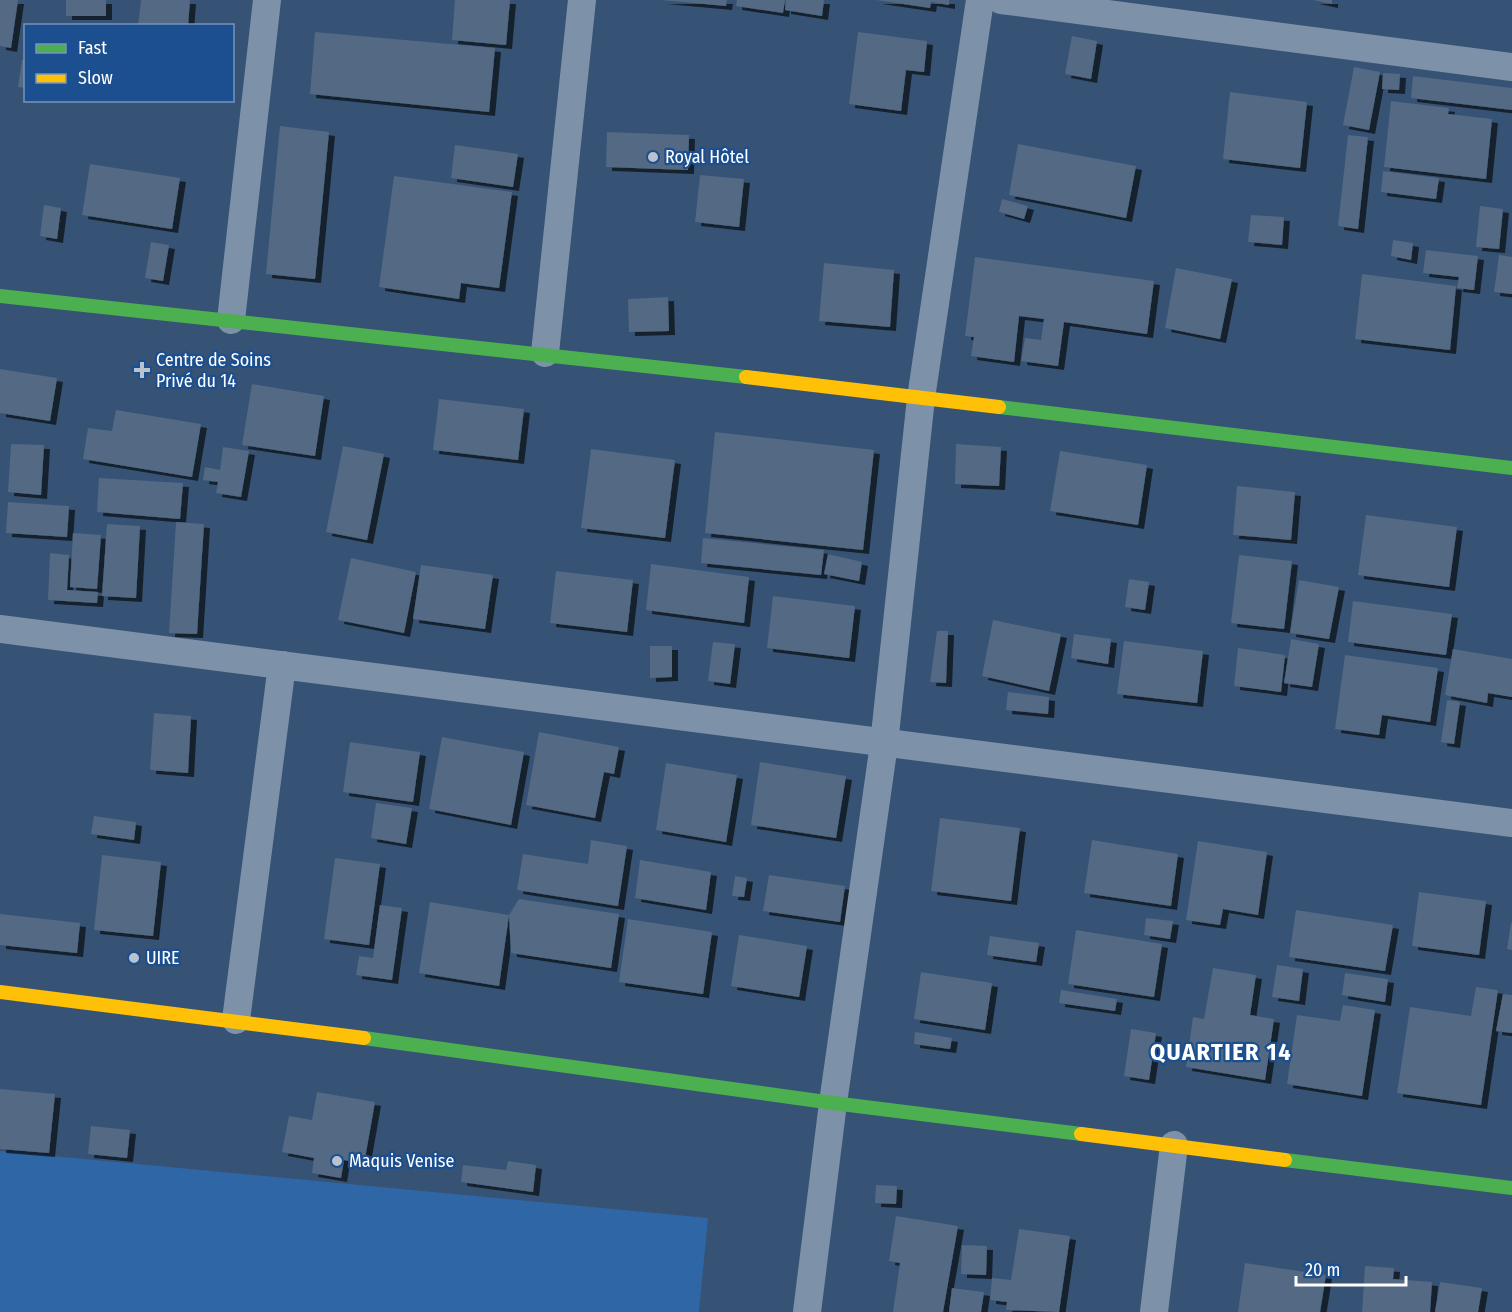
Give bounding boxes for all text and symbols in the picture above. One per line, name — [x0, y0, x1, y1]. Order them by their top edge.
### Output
legend — [24, 24, 234, 102]
text: Fast — [78, 37, 107, 59]
text: Slow — [78, 67, 113, 89]
place label: Royal Hôtel — [665, 146, 749, 168]
marker: Royal Hôtel — [646, 150, 660, 164]
place label: Centre de Soins Privé du 14 — [156, 349, 271, 392]
marker: Centre de Soins Privé du 14 — [133, 361, 151, 379]
place label: UIRE — [146, 947, 180, 969]
marker: UIRE — [127, 951, 141, 965]
district label: QUARTIER 14 — [1150, 1038, 1292, 1066]
place label: Maquis Venise — [349, 1150, 454, 1172]
marker: Maquis Venise — [330, 1154, 344, 1168]
scale bar — [1296, 1249, 1406, 1287]
text: 20 m — [1305, 1259, 1340, 1281]

